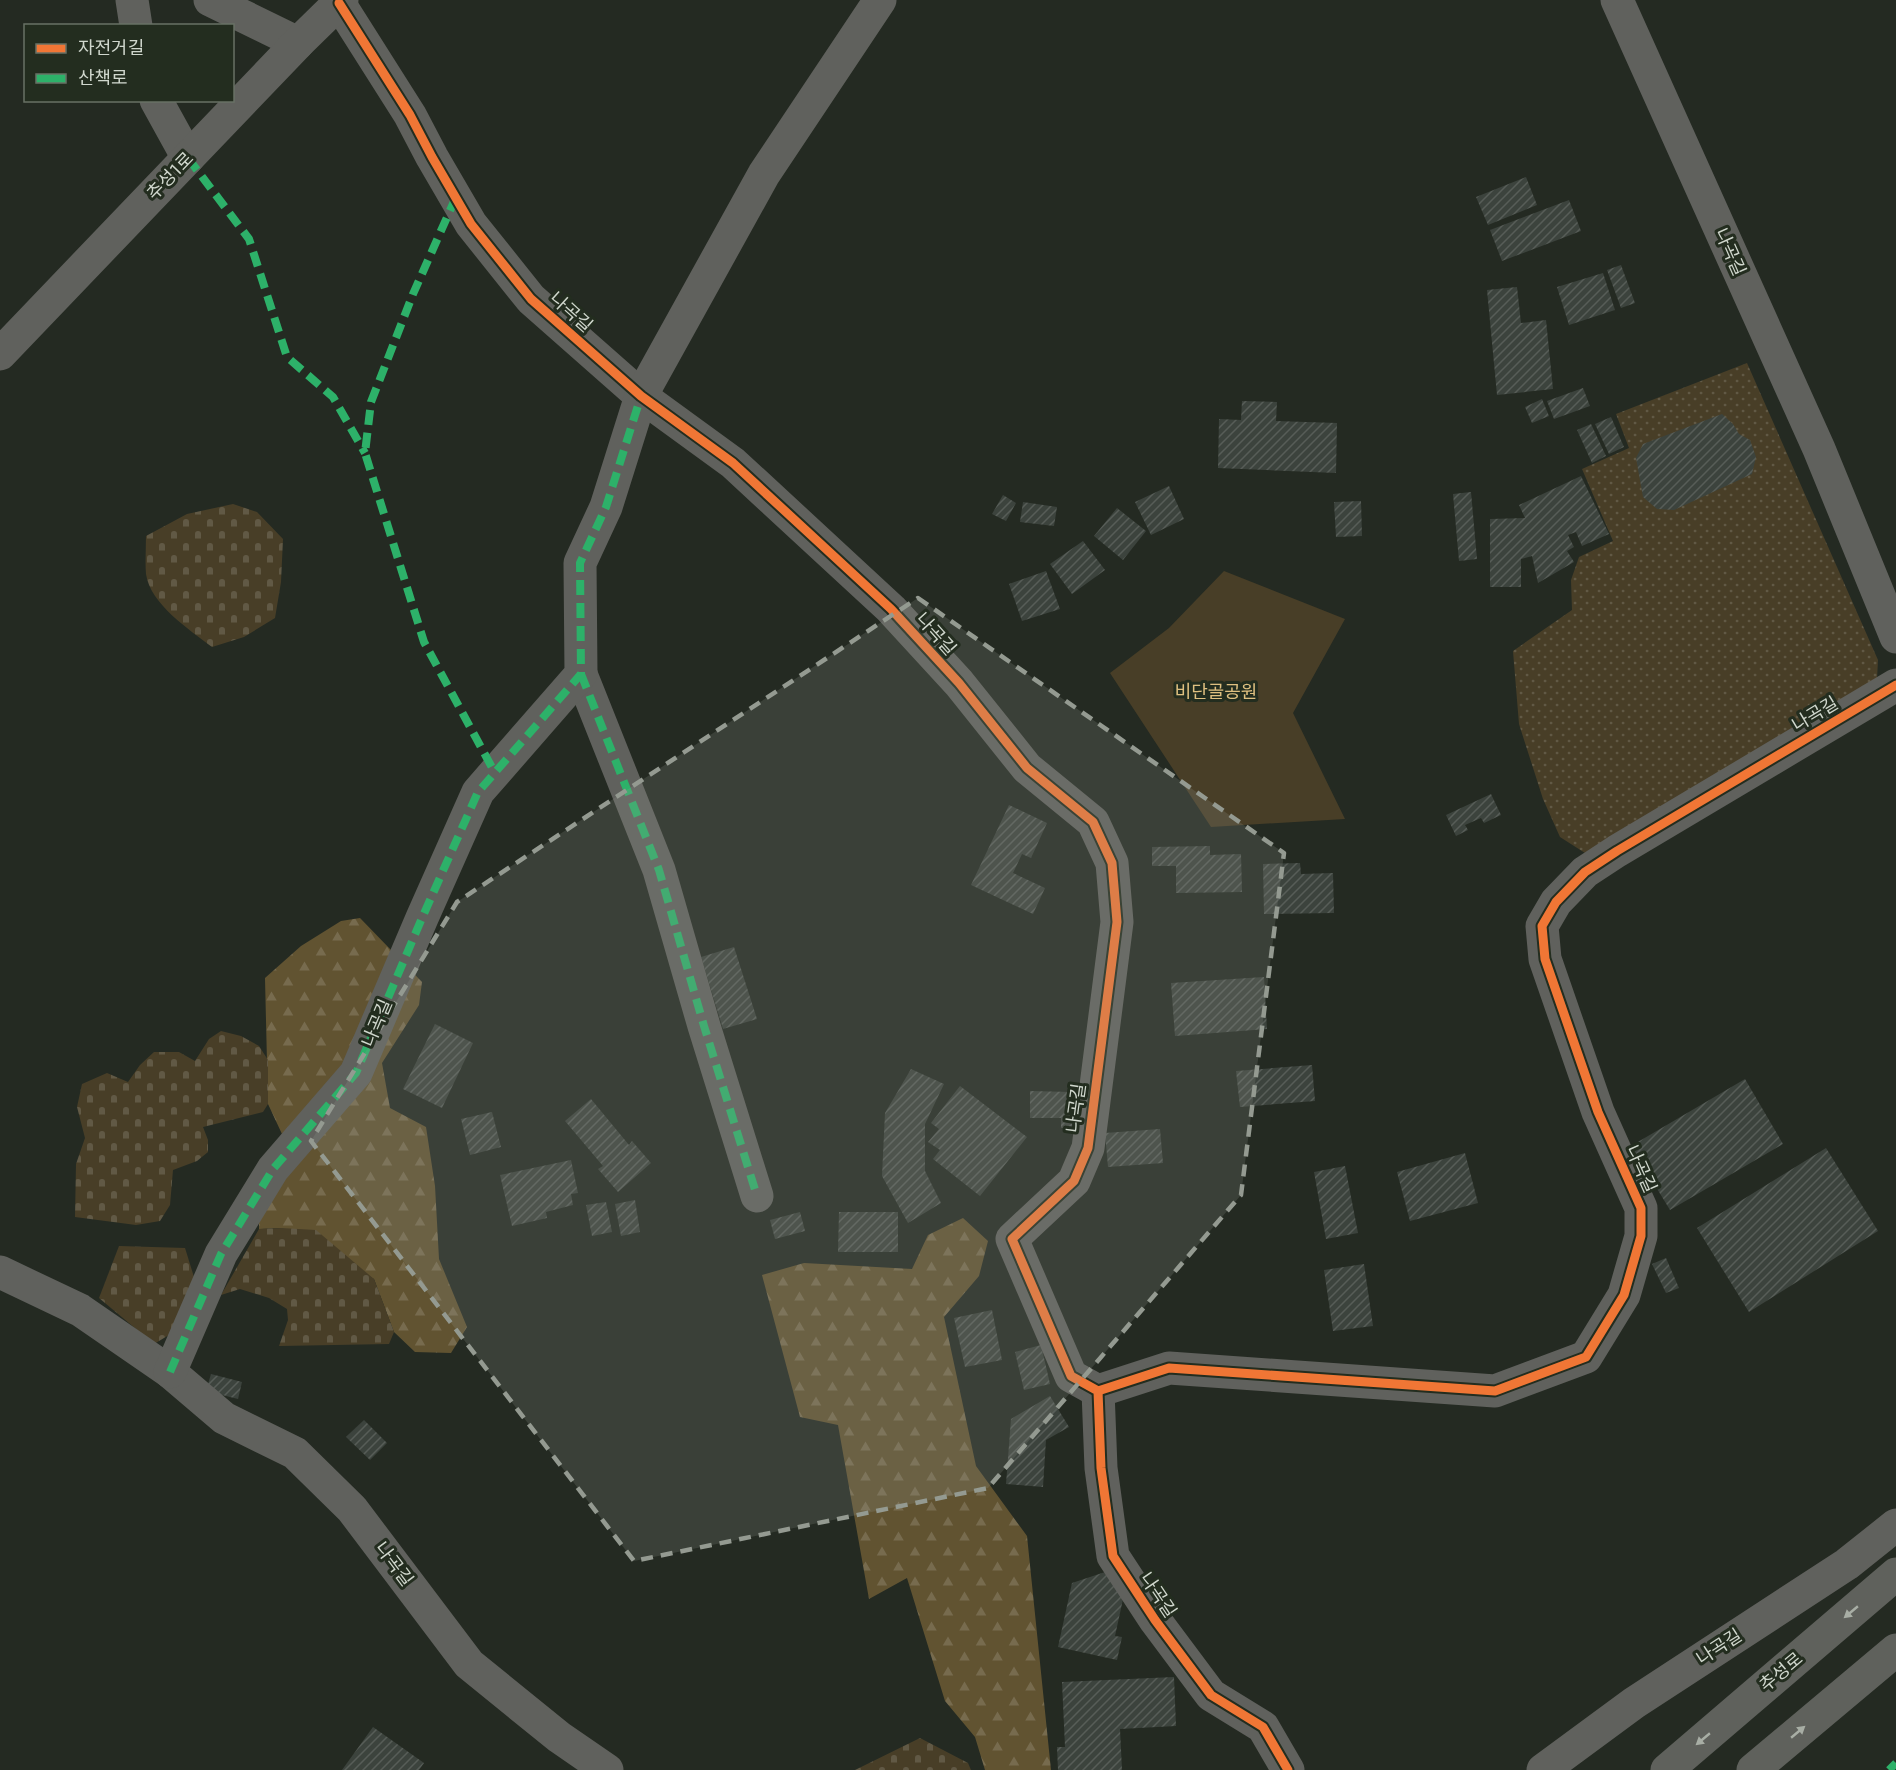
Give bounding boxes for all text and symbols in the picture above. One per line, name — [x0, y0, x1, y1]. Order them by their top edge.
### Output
legend — [24, 24, 234, 102]
text: 자전거길 — [78, 35, 144, 61]
text: 산책로 — [78, 65, 128, 91]
street label: 추성1로 — [141, 146, 199, 206]
street label: 나곡길 — [1708, 224, 1752, 280]
street label: 나곡길 — [544, 286, 598, 338]
street label: 나곡길 — [910, 607, 962, 661]
park label: 비단골공원 — [1175, 679, 1257, 705]
street label: 나곡길 — [1787, 690, 1843, 738]
street label: 나곡길 — [355, 995, 399, 1051]
street label: 나곡길 — [1060, 1082, 1092, 1134]
street label: 나곡길 — [1619, 1141, 1663, 1197]
street label: 나곡길 — [369, 1536, 419, 1592]
street label: 나곡길 — [1133, 1567, 1183, 1623]
one-way arrow — [1844, 1605, 1859, 1619]
street label: 나곡길 — [1691, 1623, 1747, 1671]
street label: 추성로 — [1754, 1646, 1808, 1698]
one-way arrow — [1790, 1726, 1806, 1739]
one-way arrow — [1696, 1732, 1711, 1745]

